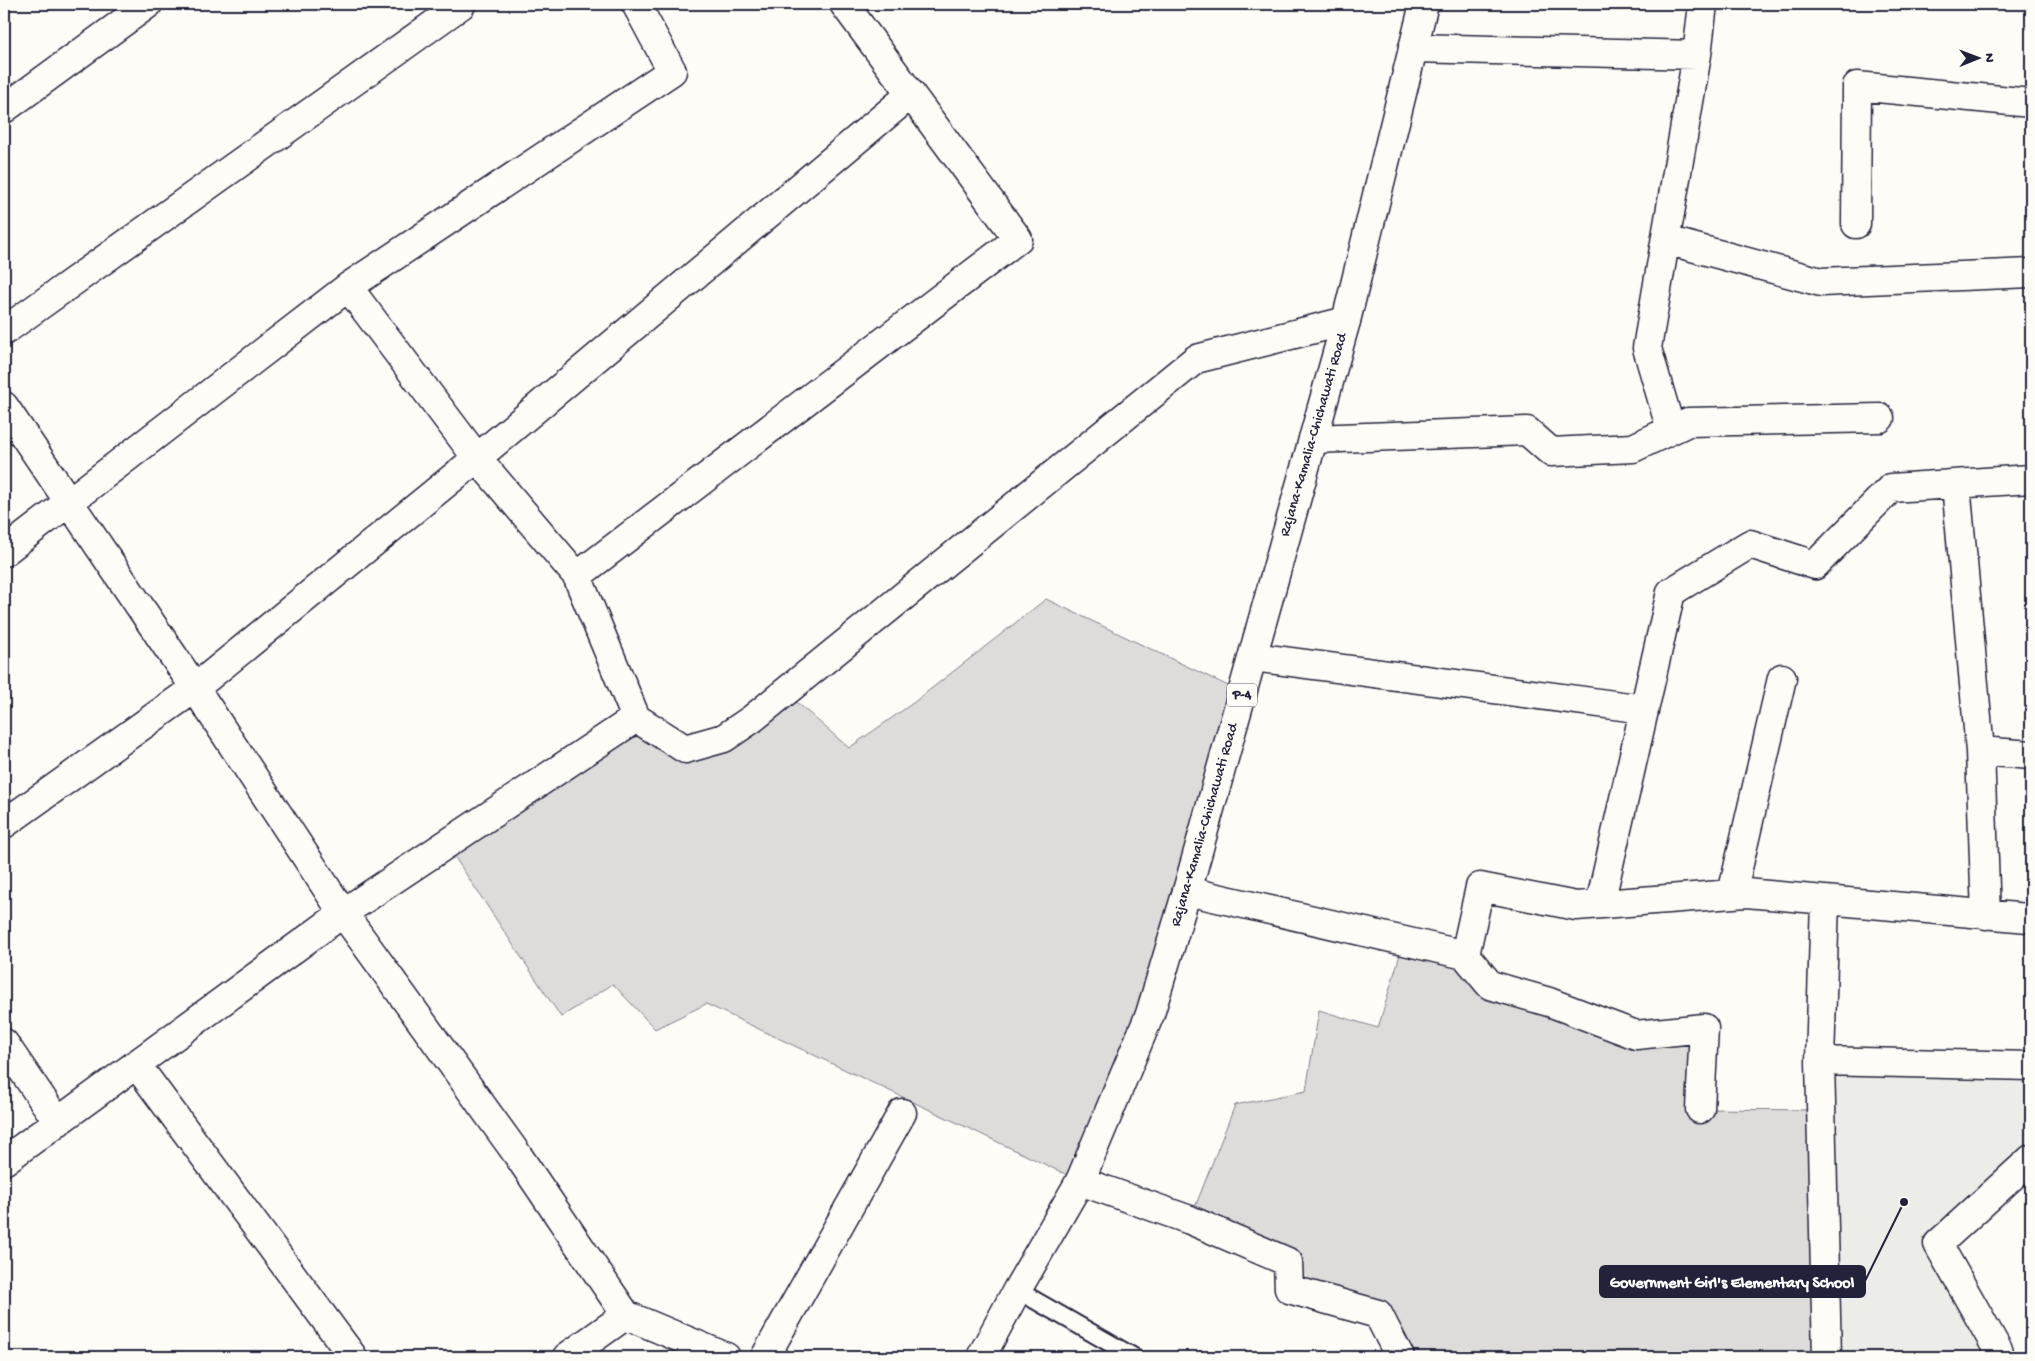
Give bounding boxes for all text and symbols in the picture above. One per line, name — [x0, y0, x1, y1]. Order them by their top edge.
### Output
north arrow — [1952, 32, 2002, 82]
text: N — [1980, 53, 1997, 63]
street label: Rajana-Kamalia-Chichawati Road — [1276, 330, 1352, 539]
road number: P-4 — [1227, 684, 1257, 706]
street label: Rajana-Kamalia-Chichawati Road — [1167, 720, 1243, 929]
callout: Government Girl's Elementary School — [1600, 1266, 1865, 1297]
text: Government Girl's Elementary School — [1610, 1275, 1855, 1294]

